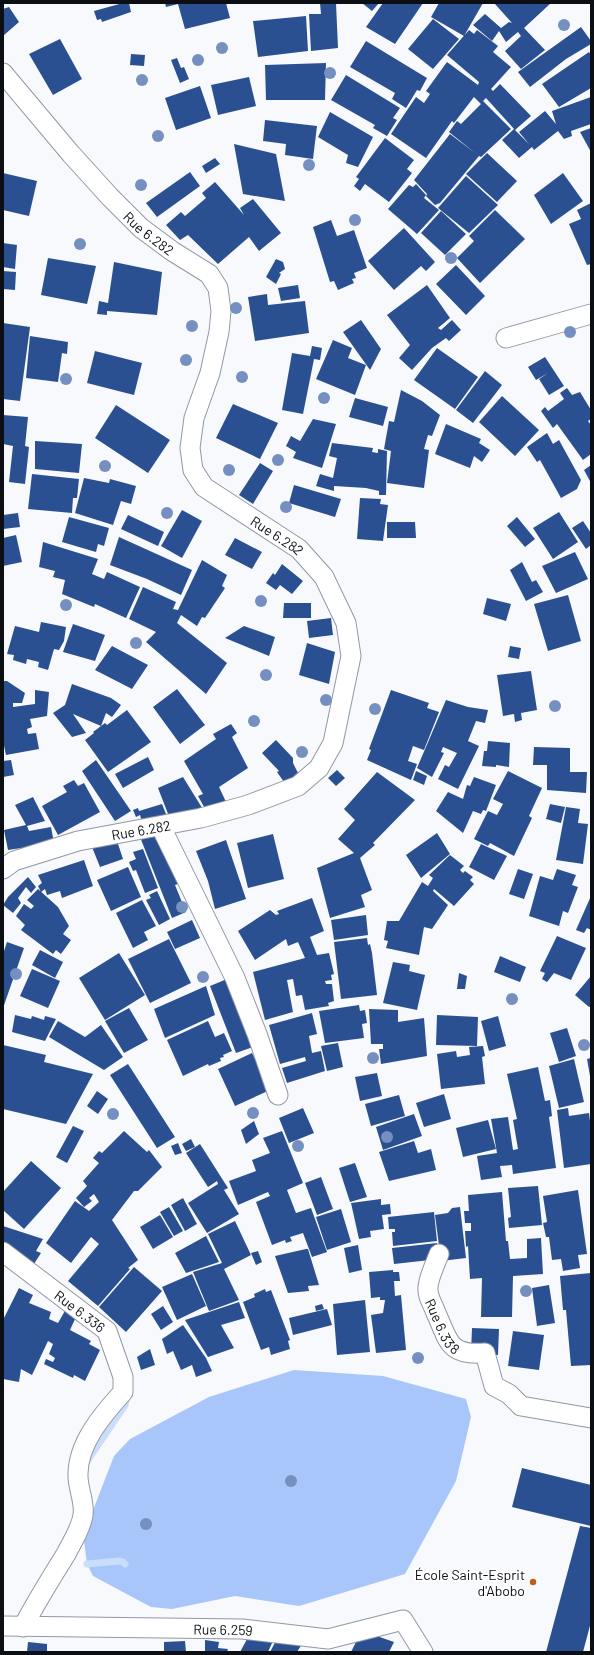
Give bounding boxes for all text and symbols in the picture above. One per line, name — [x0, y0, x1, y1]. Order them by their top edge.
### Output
street label: Rue 6.282 — [120, 207, 178, 258]
street label: Rue 6.282 — [248, 512, 308, 558]
street label: Rue 6.282 — [110, 816, 172, 844]
street label: Rue 6.336 — [52, 1286, 109, 1335]
street label: Rue 6.338 — [422, 1296, 463, 1357]
place label: École Saint-Esprit d'Abobo — [415, 1566, 525, 1599]
marker: École Saint-Esprit d'Abobo — [528, 1577, 538, 1587]
street label: Rue 6.259 — [193, 1620, 254, 1639]

